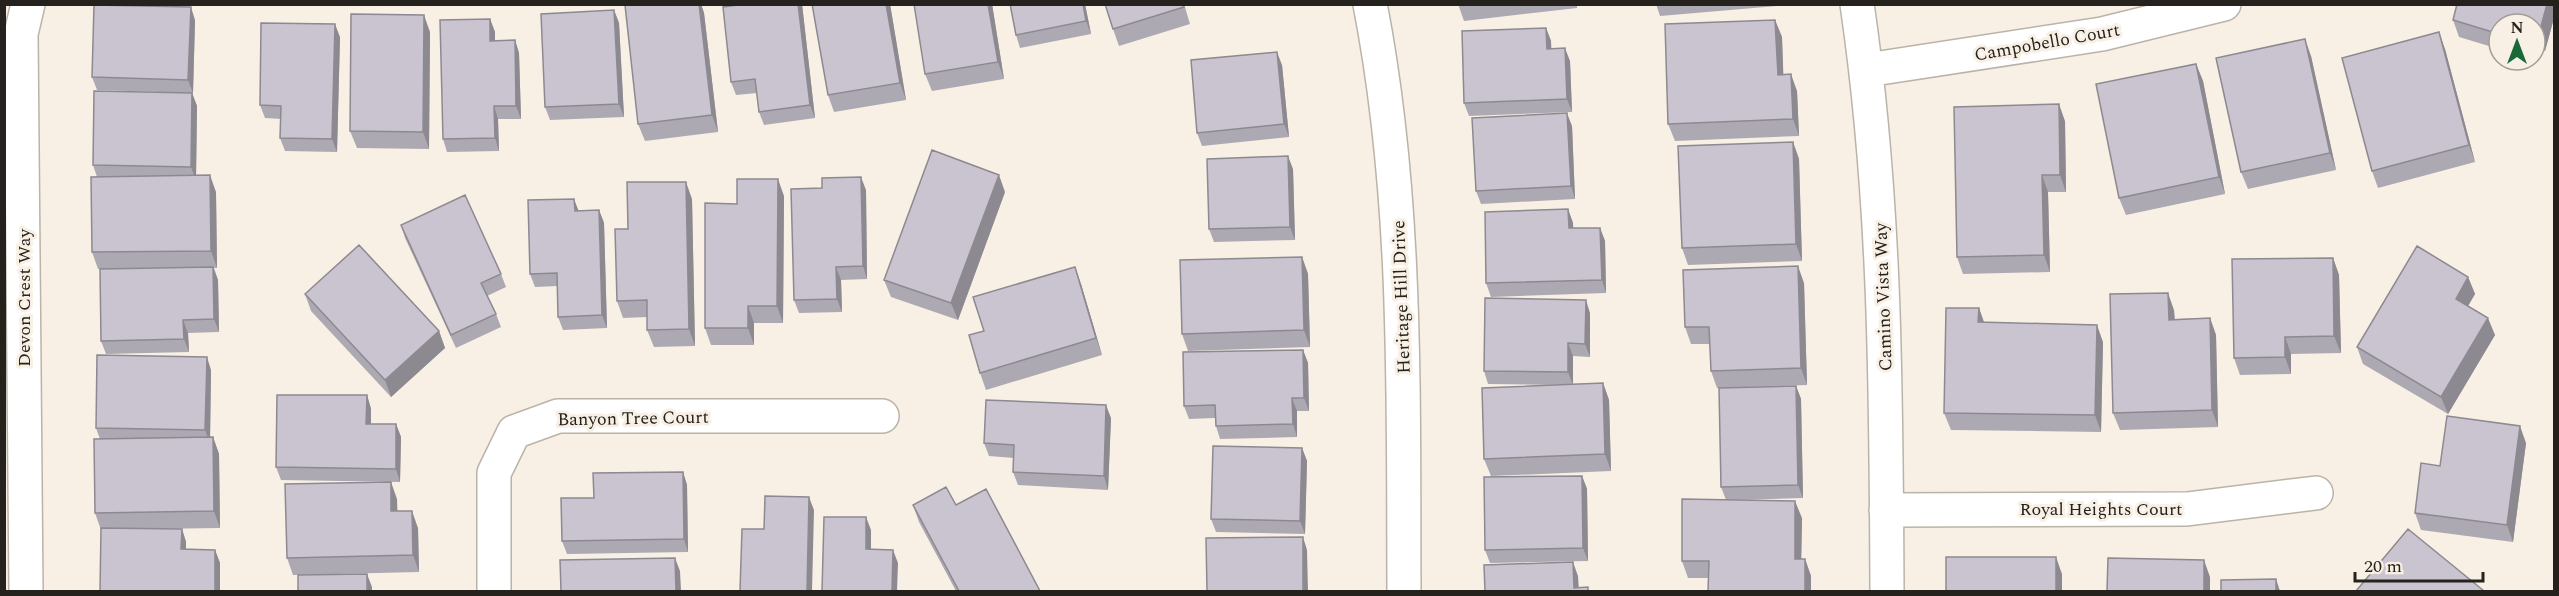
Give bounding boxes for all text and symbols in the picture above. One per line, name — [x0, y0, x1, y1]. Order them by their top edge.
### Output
north arrow — [2487, 12, 2547, 72]
street label: Campobello Court — [1972, 16, 2122, 69]
text: N — [2510, 16, 2524, 40]
street label: Heritage Hill Drive — [1385, 220, 1418, 374]
street label: Camino Vista Way — [1867, 221, 1900, 372]
street label: Devon Crest Way — [11, 228, 38, 367]
street label: Banyon Tree Court — [557, 404, 709, 433]
street label: Royal Heights Court — [2020, 496, 2182, 523]
scale bar — [2355, 545, 2482, 583]
text: 20 m — [2364, 553, 2402, 580]

